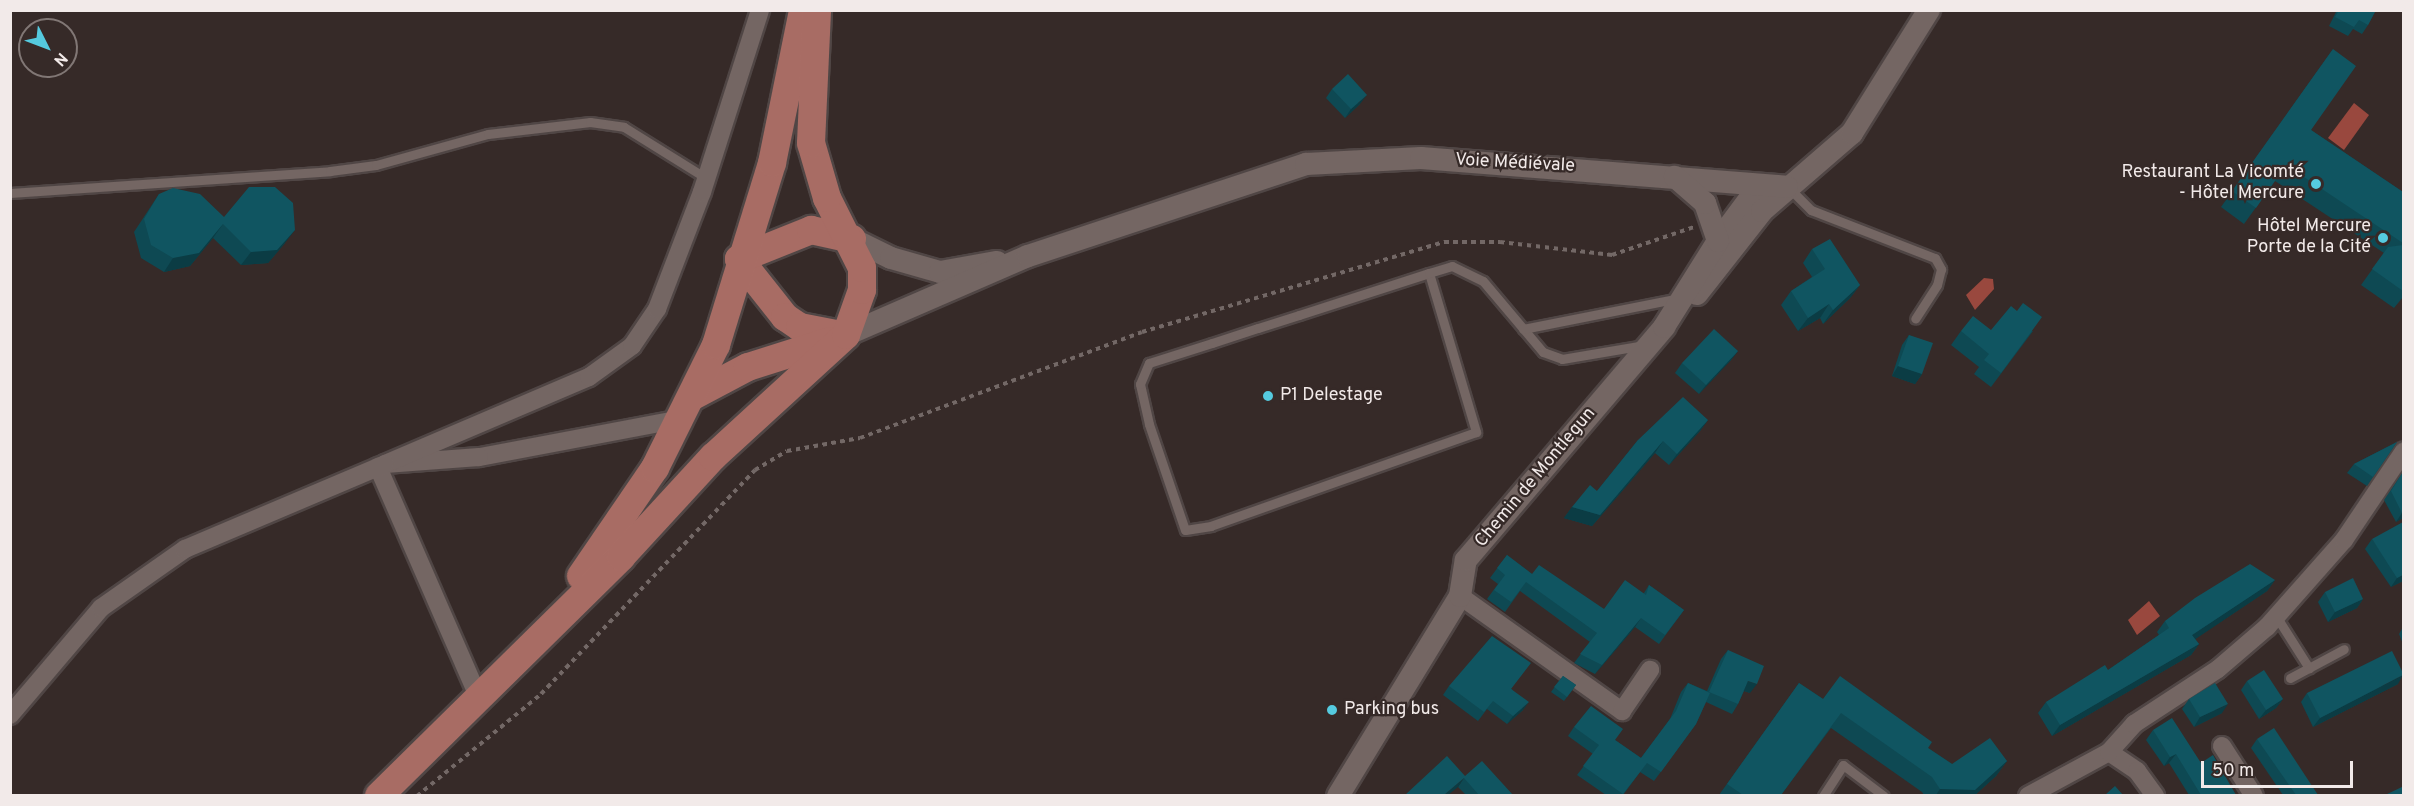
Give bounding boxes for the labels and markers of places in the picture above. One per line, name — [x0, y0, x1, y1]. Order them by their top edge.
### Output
place label: Restaurant La Vicomté - Hôtel Mercure — [2121, 163, 2304, 206]
marker: Restaurant La Vicomté - Hôtel Mercure — [2309, 177, 2323, 191]
place label: Hôtel Mercure Porte de la Cité — [2247, 217, 2371, 260]
marker: Hôtel Mercure Porte de la Cité — [2376, 231, 2390, 245]
place label: P1 Delestage — [1280, 385, 1383, 407]
marker: P1 Delestage — [1261, 389, 1275, 403]
place label: Parking bus — [1344, 699, 1439, 721]
marker: Parking bus — [1325, 703, 1339, 717]

